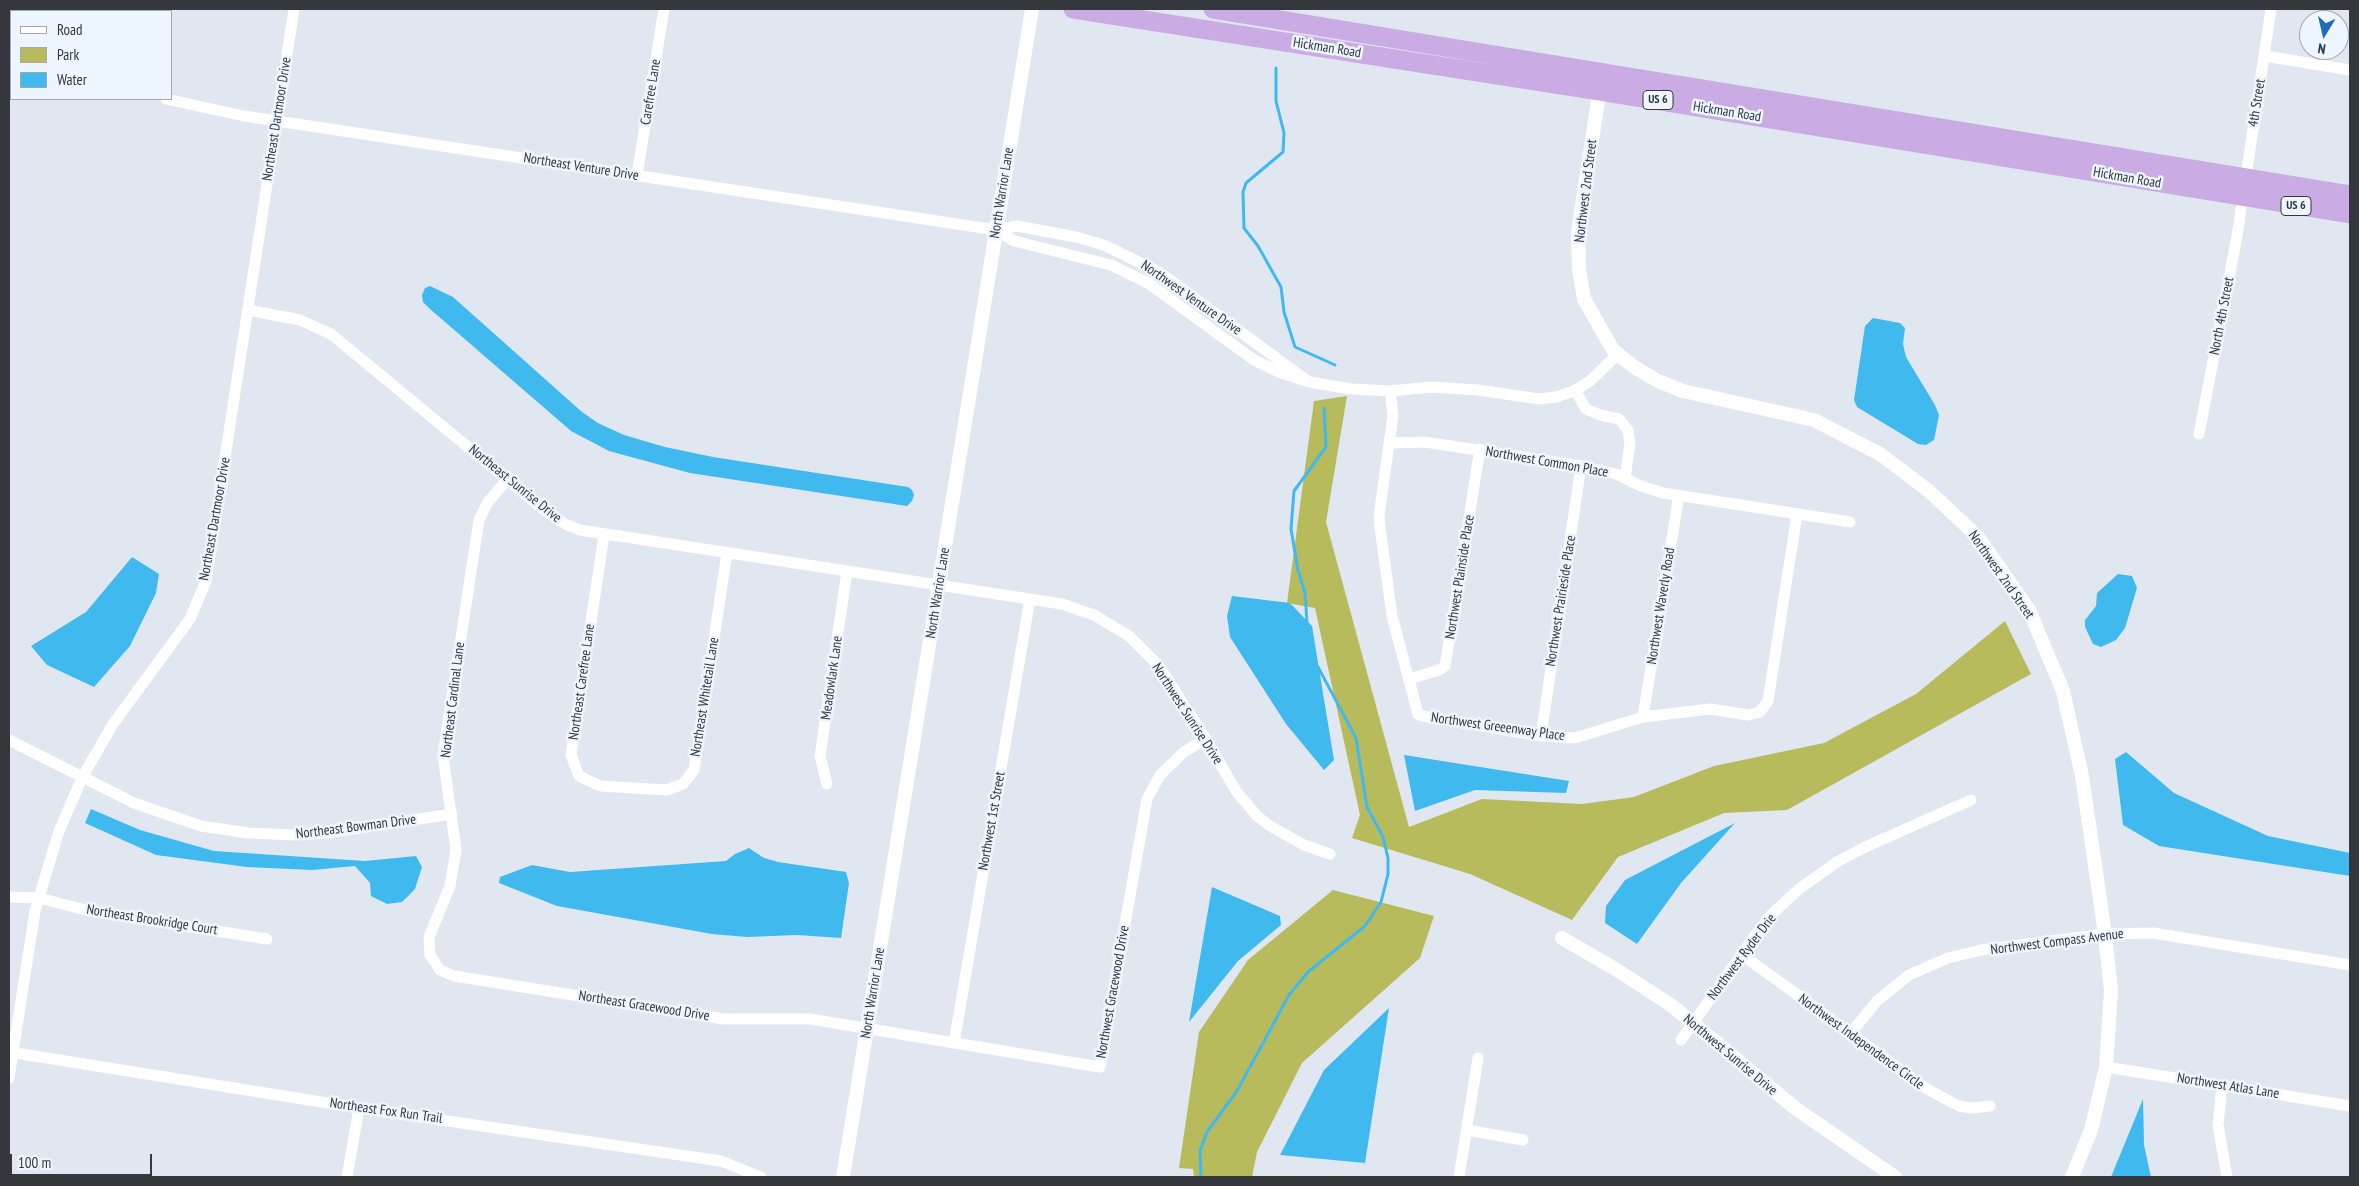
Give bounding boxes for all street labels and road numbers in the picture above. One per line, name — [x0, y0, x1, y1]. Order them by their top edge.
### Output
street label: Hickman Road — [1292, 34, 1362, 62]
street label: Northeast Dartmoor Drive — [259, 56, 295, 182]
street label: Carefree Lane — [638, 58, 664, 126]
street label: 4th Street — [2245, 78, 2269, 128]
road number: US 6 — [1643, 90, 1673, 110]
street label: Hickman Road — [1692, 98, 1762, 126]
street label: Northwest 2nd Street — [1571, 139, 1601, 243]
street label: North Warrior Lane — [987, 146, 1017, 240]
street label: Northeast Venture Drive — [522, 150, 640, 184]
street label: Hickman Road — [2092, 164, 2162, 192]
road number: US 6 — [2281, 197, 2311, 216]
street label: Northwest Venture Drive — [1137, 257, 1245, 339]
street label: North 4th Street — [2206, 276, 2238, 356]
street label: Northeast Sunrise Drive — [465, 441, 565, 527]
street label: Northwest Common Place — [1484, 443, 1610, 481]
street label: Northeast Dartmoor Drive — [196, 456, 234, 582]
street label: Northwest Plainside Place — [1442, 514, 1478, 640]
street label: Northwest 2nd Street — [1964, 528, 2038, 622]
street label: Northwest Prairieside Place — [1542, 534, 1580, 668]
street label: North Warrior Lane — [923, 546, 953, 640]
street label: Northwest Waverly Road — [1643, 546, 1679, 666]
street label: Northeast Carefree Lane — [566, 623, 598, 741]
street label: Meadowlark Lane — [818, 635, 846, 721]
street label: Northeast Whitetail Lane — [687, 636, 723, 758]
street label: Northeast Cardinal Lane — [438, 641, 468, 759]
street label: Northwest Sunrise Drive — [1148, 660, 1226, 768]
street label: Northwest Greeenway Place — [1430, 709, 1566, 745]
street label: Northwest 1st Street — [975, 770, 1009, 872]
street label: Northeast Bowman Drive — [295, 811, 417, 843]
street label: Northeast Brookridge Court — [85, 901, 219, 939]
street label: Northwest Ryder Drie — [1704, 911, 1780, 1003]
street label: Northwest Gracewood Drive — [1093, 924, 1133, 1060]
street label: Northwest Compass Avenue — [1990, 926, 2124, 958]
street label: North Warrior Lane — [858, 946, 888, 1040]
street label: Northeast Gracewood Drive — [577, 987, 711, 1025]
street label: Northwest Independence Circle — [1795, 991, 1927, 1093]
street label: Northwest Sunrise Drive — [1680, 1011, 1780, 1099]
street label: Northwest Atlas Lane — [2176, 1070, 2280, 1102]
street label: Northeast Fox Run Trail — [329, 1095, 443, 1127]

